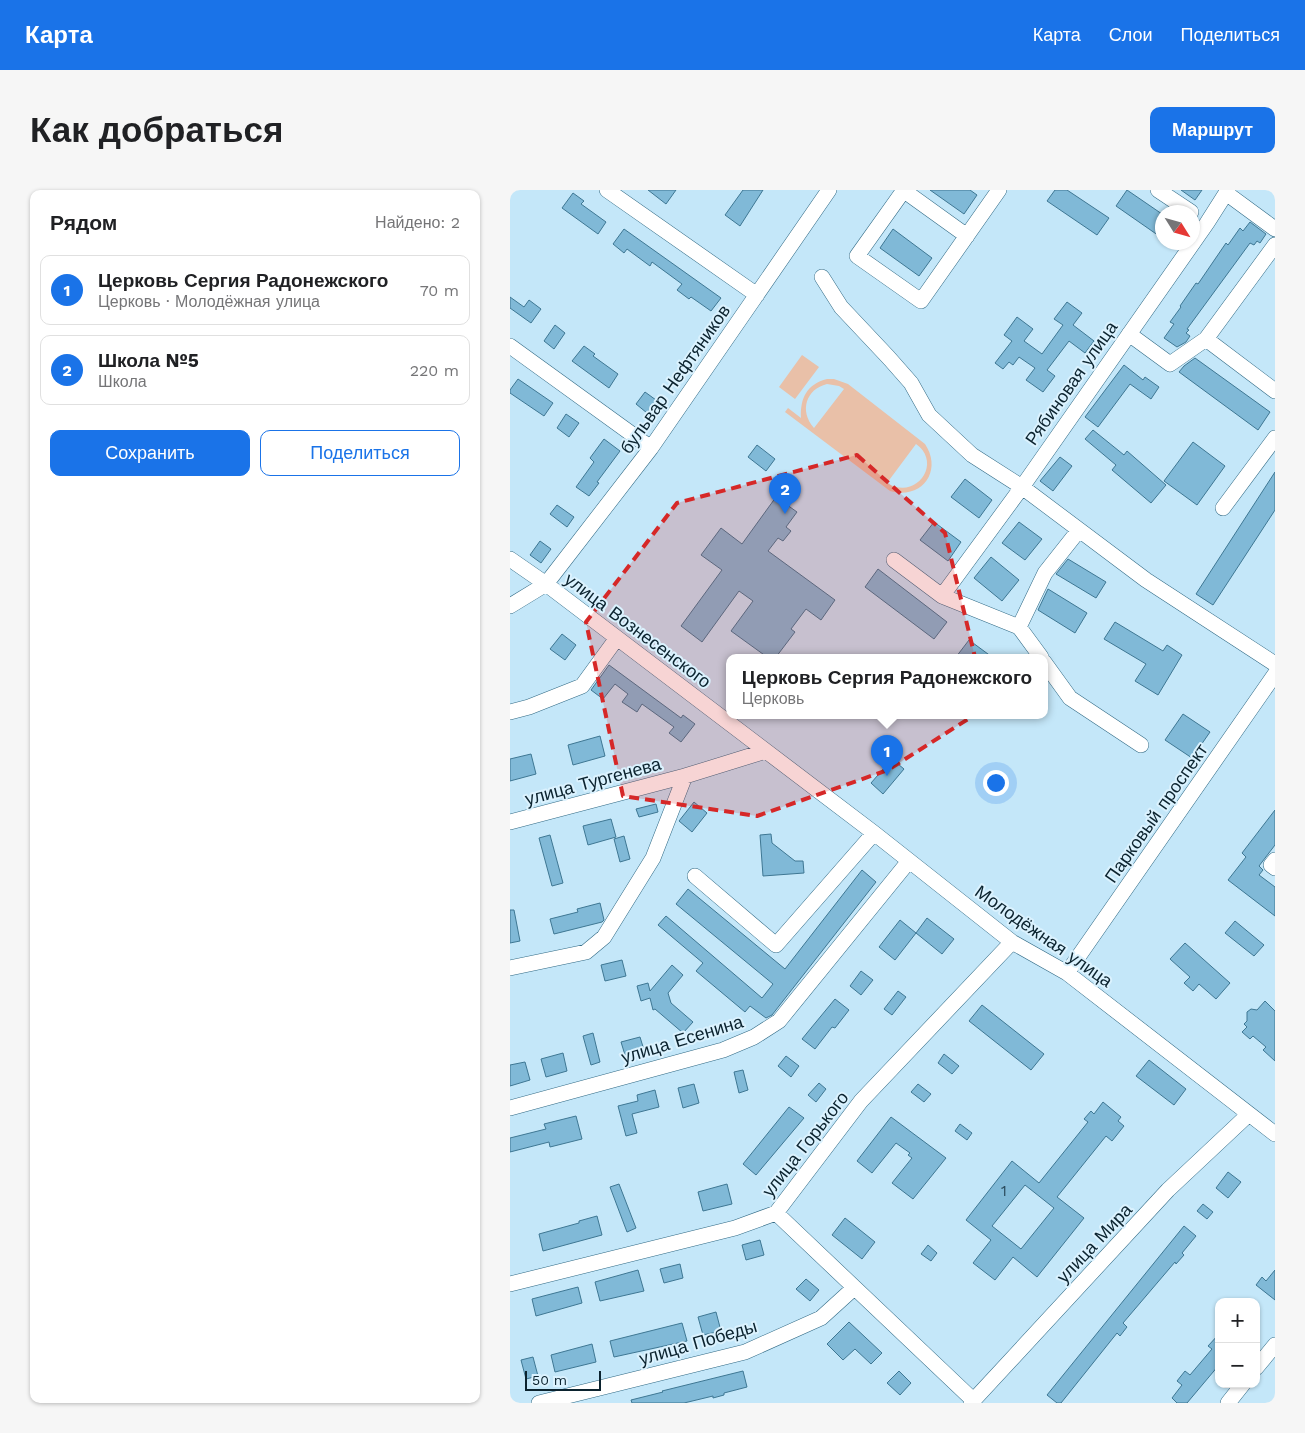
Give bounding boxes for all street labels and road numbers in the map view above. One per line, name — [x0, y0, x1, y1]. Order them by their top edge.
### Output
street label: бульвар Нефтяников — [616, 300, 734, 458]
street label: Рябиновая улица — [1020, 316, 1122, 449]
street label: улица Вознесенского — [561, 568, 715, 692]
street label: Парковый проспект — [1100, 740, 1212, 886]
street label: улица Тургенева — [523, 752, 664, 809]
street label: Молодёжная улица — [971, 881, 1118, 992]
street label: улица Есенина — [618, 1010, 746, 1068]
street label: улица Горького — [757, 1087, 853, 1201]
street label: улица Мира — [1052, 1198, 1137, 1287]
street label: улица Победы — [637, 1315, 759, 1369]

